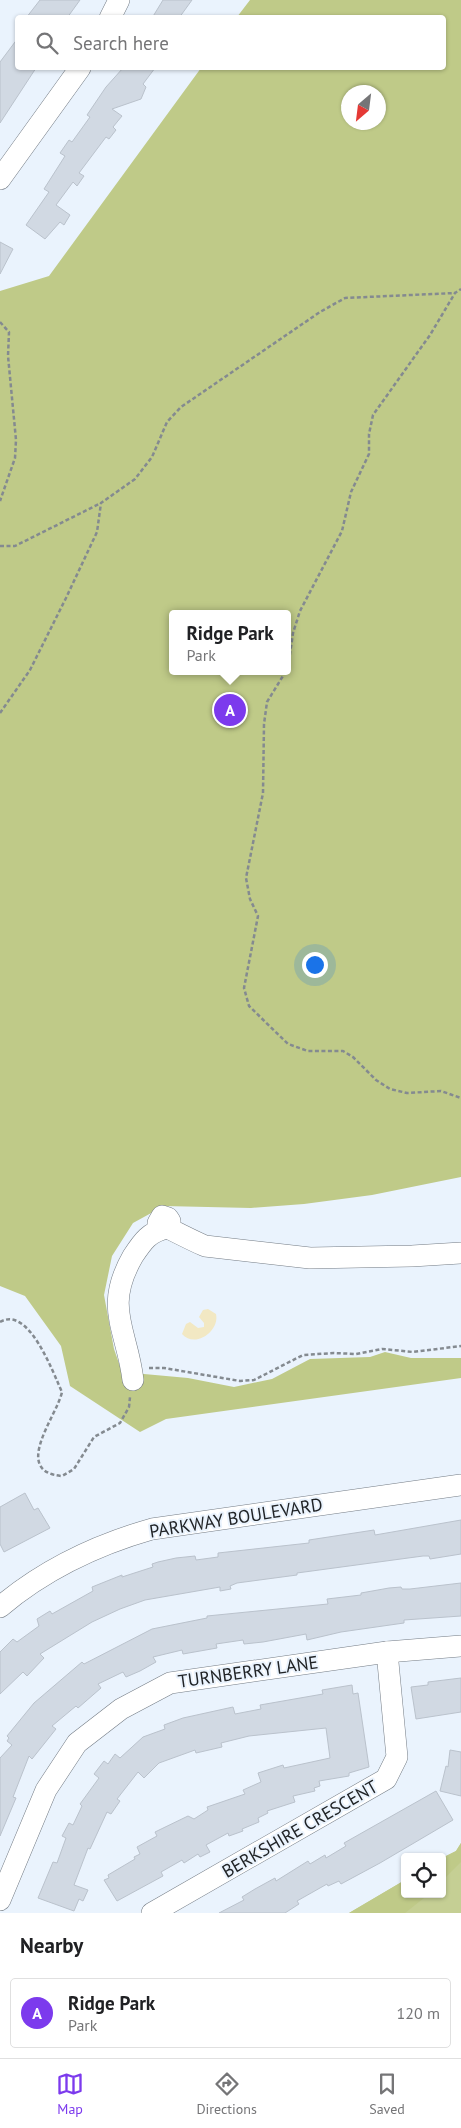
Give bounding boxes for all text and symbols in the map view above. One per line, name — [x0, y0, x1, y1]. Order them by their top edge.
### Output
search box — [15, 15, 446, 70]
icon: search — [33, 29, 61, 57]
text: Search here — [73, 31, 169, 55]
north arrow — [341, 85, 386, 130]
popup — [169, 610, 291, 675]
text: Ridge Park — [186, 621, 274, 645]
text: Park — [186, 645, 216, 665]
pin: A — [214, 691, 246, 729]
your location — [302, 952, 328, 978]
street label: PARKWAY BOULEVARD — [148, 1492, 324, 1543]
street label: TURNBERRY LANE — [176, 1650, 319, 1693]
street label: BERKSHIRE CRESCENT — [218, 1775, 382, 1883]
map controls — [401, 1853, 446, 1898]
button: locate — [401, 1853, 446, 1898]
text: Nearby — [20, 1932, 83, 1959]
text: Ridge Park — [68, 1991, 155, 2015]
text: A — [32, 2003, 42, 2023]
text: 120 m — [397, 2003, 440, 2023]
text: Park — [68, 2015, 97, 2035]
tab: Map — [56, 2070, 84, 2118]
tab: Directions — [196, 2070, 257, 2118]
tab: Saved — [369, 2070, 405, 2118]

